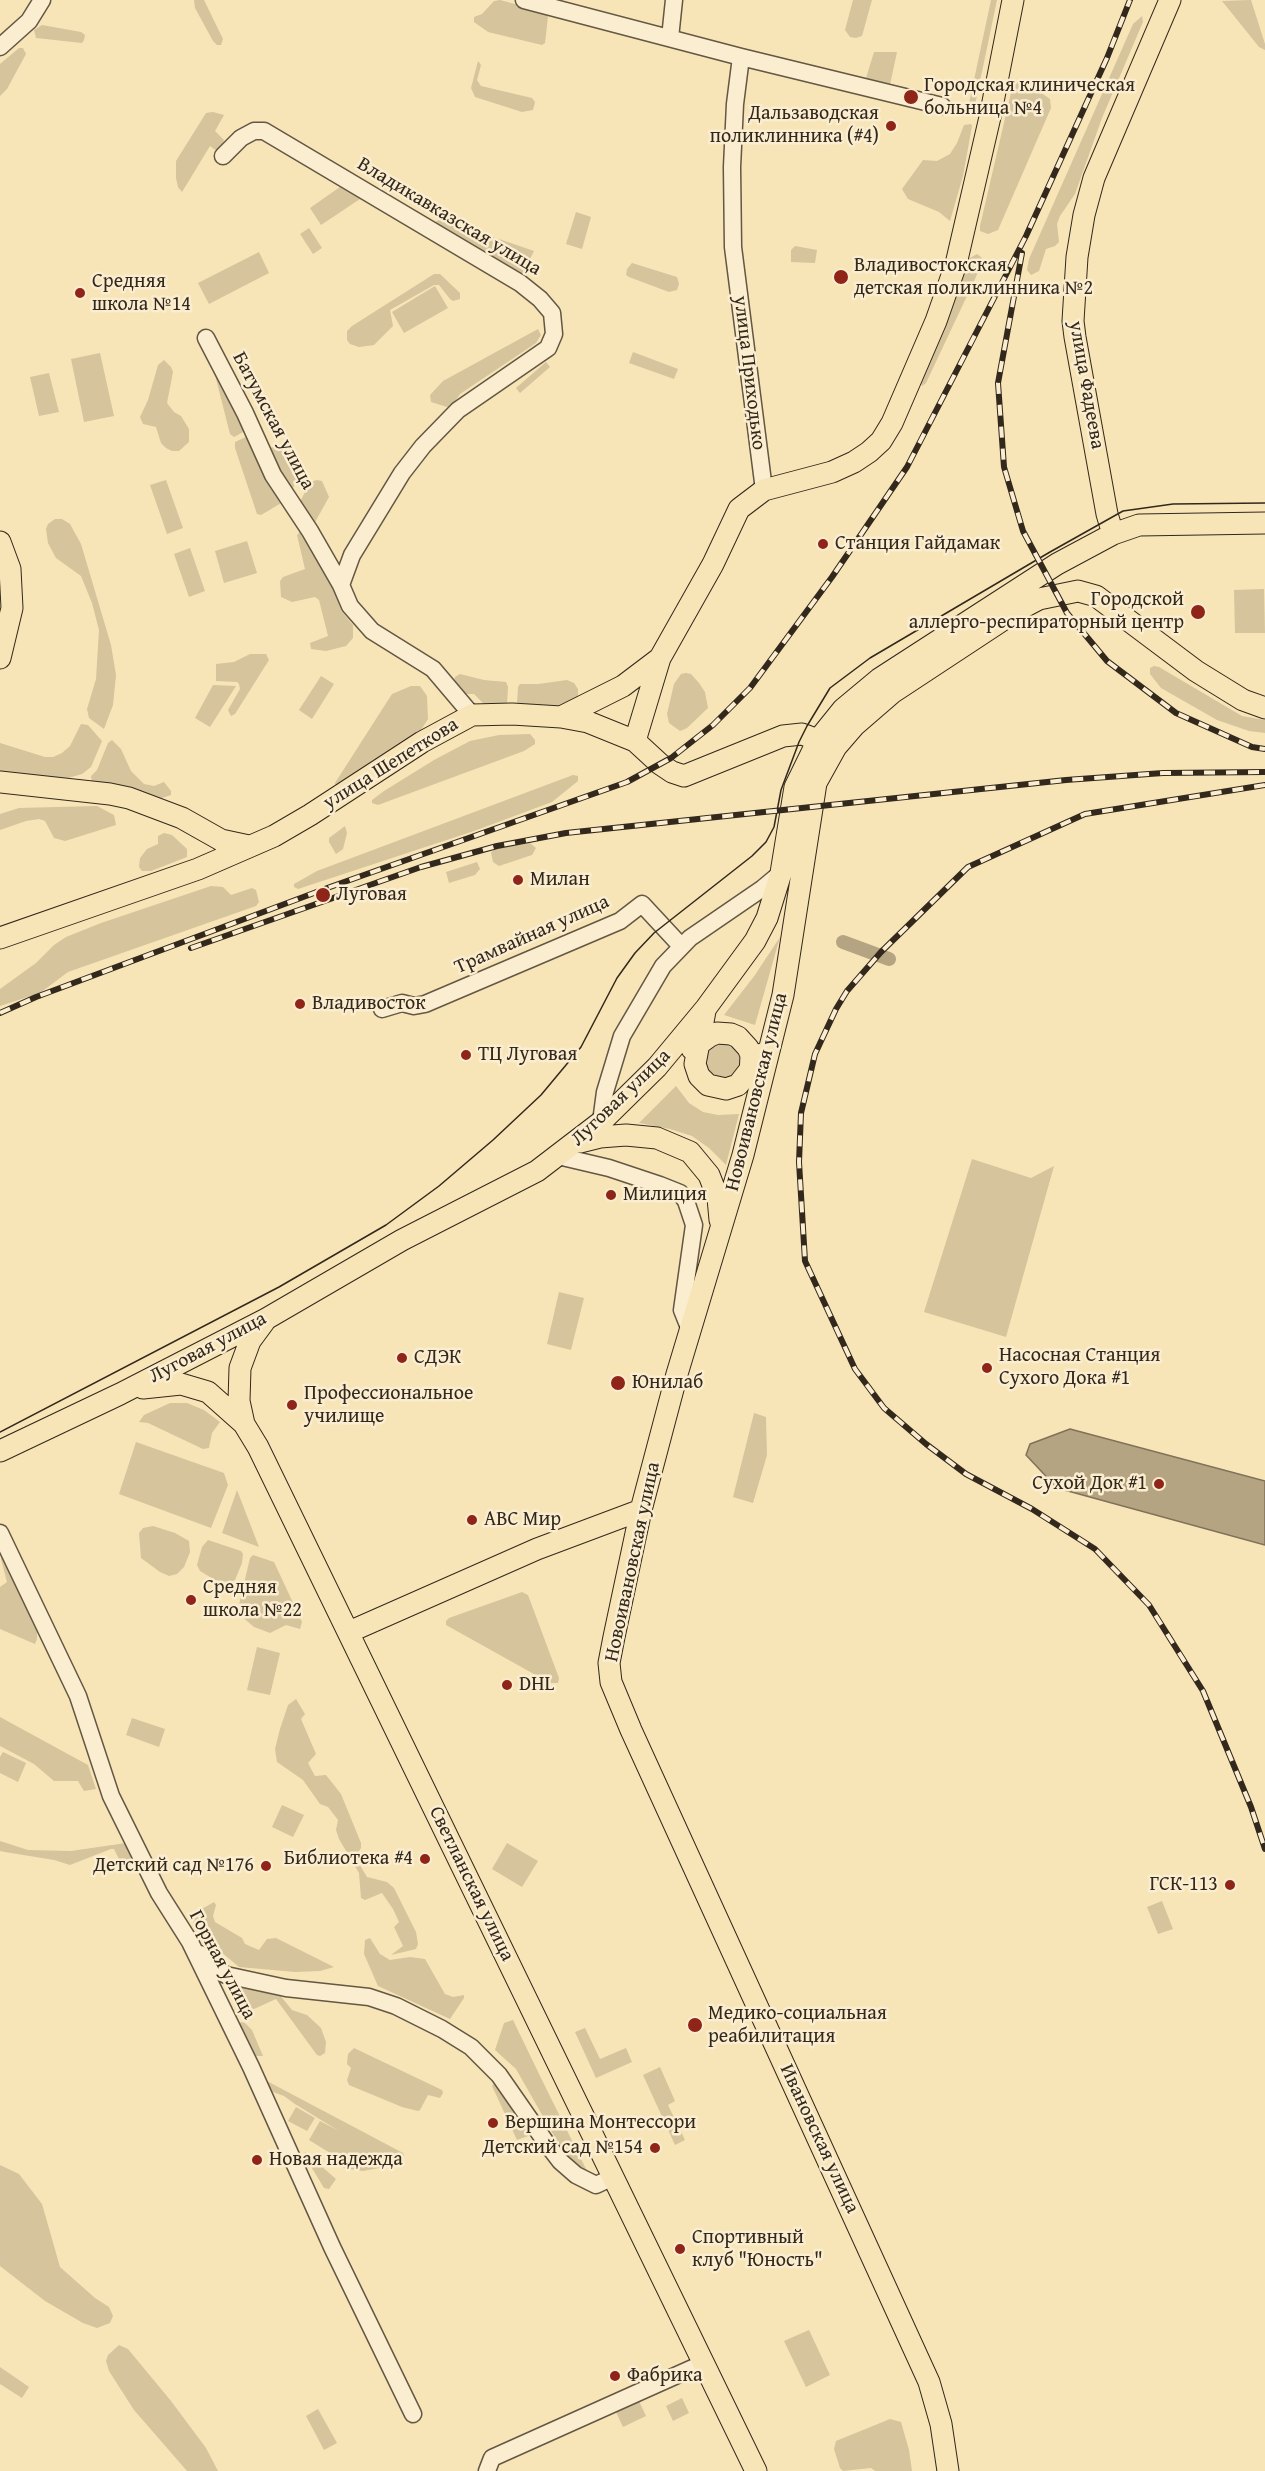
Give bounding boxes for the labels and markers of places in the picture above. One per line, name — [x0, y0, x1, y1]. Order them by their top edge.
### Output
place label: Городская клиническая больница №4 — [924, 74, 1135, 121]
marker: Городская клиническая больница №4 — [902, 88, 920, 106]
place label: Дальзаводская поликлинника (#4) — [710, 102, 879, 149]
marker: Дальзаводская поликлинника (#4) — [884, 119, 898, 133]
place label: Владивостокская детская поликлинника №2 — [854, 254, 1093, 301]
marker: Владивостокская детская поликлинника №2 — [832, 268, 850, 286]
place label: Средняя школа №14 — [92, 270, 191, 317]
marker: Средняя школа №14 — [73, 286, 87, 300]
place label: Станция Гайдамак — [835, 532, 1000, 556]
marker: Станция Гайдамак — [816, 537, 830, 551]
place label: Городской аллерго-респираторный центр — [909, 588, 1184, 635]
marker: Городской аллерго-респираторный центр — [1189, 603, 1207, 621]
place label: Милан — [530, 868, 590, 892]
marker: Милан — [511, 873, 525, 887]
place label: Луговая — [336, 883, 407, 907]
marker: Луговая — [314, 886, 332, 904]
place label: Владивосток — [312, 992, 426, 1016]
marker: Владивосток — [293, 997, 307, 1011]
place label: ТЦ Луговая — [478, 1043, 577, 1067]
marker: ТЦ Луговая — [459, 1048, 473, 1062]
place label: Милиция — [623, 1183, 707, 1207]
marker: Милиция — [604, 1188, 618, 1202]
place label: Насосная Станция Сухого Дока #1 — [999, 1344, 1160, 1391]
place label: СДЭК — [414, 1346, 461, 1370]
marker: СДЭК — [395, 1351, 409, 1365]
marker: Насосная Станция Сухого Дока #1 — [980, 1361, 994, 1375]
place label: Юнилаб — [632, 1371, 703, 1395]
marker: Юнилаб — [609, 1374, 627, 1392]
place label: Профессиональное училище — [304, 1382, 473, 1429]
marker: Профессиональное училище — [285, 1398, 299, 1412]
place label: Сухой Док #1 — [1032, 1472, 1147, 1496]
marker: Сухой Док #1 — [1152, 1477, 1166, 1491]
place label: ABC Мир — [484, 1508, 561, 1532]
marker: ABC Мир — [465, 1513, 479, 1527]
place label: Средняя школа №22 — [203, 1576, 302, 1623]
marker: Средняя школа №22 — [184, 1593, 198, 1607]
place label: DHL — [519, 1673, 554, 1697]
marker: DHL — [500, 1678, 514, 1692]
place label: Библиотека #4 — [284, 1847, 413, 1871]
marker: Библиотека #4 — [418, 1852, 432, 1866]
place label: Детский сад №176 — [93, 1854, 254, 1878]
marker: Детский сад №176 — [259, 1859, 273, 1873]
place label: ГСК-113 — [1149, 1873, 1218, 1897]
marker: ГСК-113 — [1223, 1878, 1237, 1892]
place label: Медико-социальная реабилитация — [708, 2002, 887, 2049]
marker: Медико-социальная реабилитация — [686, 2016, 704, 2034]
place label: Вершина Монтессори — [505, 2111, 696, 2135]
marker: Вершина Монтессори — [486, 2116, 500, 2130]
place label: Детский сад №154 — [482, 2136, 643, 2160]
marker: Детский сад №154 — [648, 2141, 662, 2155]
place label: Новая надежда — [269, 2148, 403, 2172]
marker: Новая надежда — [250, 2153, 264, 2167]
place label: Спортивный клуб "Юность" — [692, 2226, 823, 2273]
marker: Спортивный клуб "Юность" — [673, 2242, 687, 2256]
place label: Фабрика — [627, 2364, 702, 2388]
marker: Фабрика — [608, 2369, 622, 2383]

